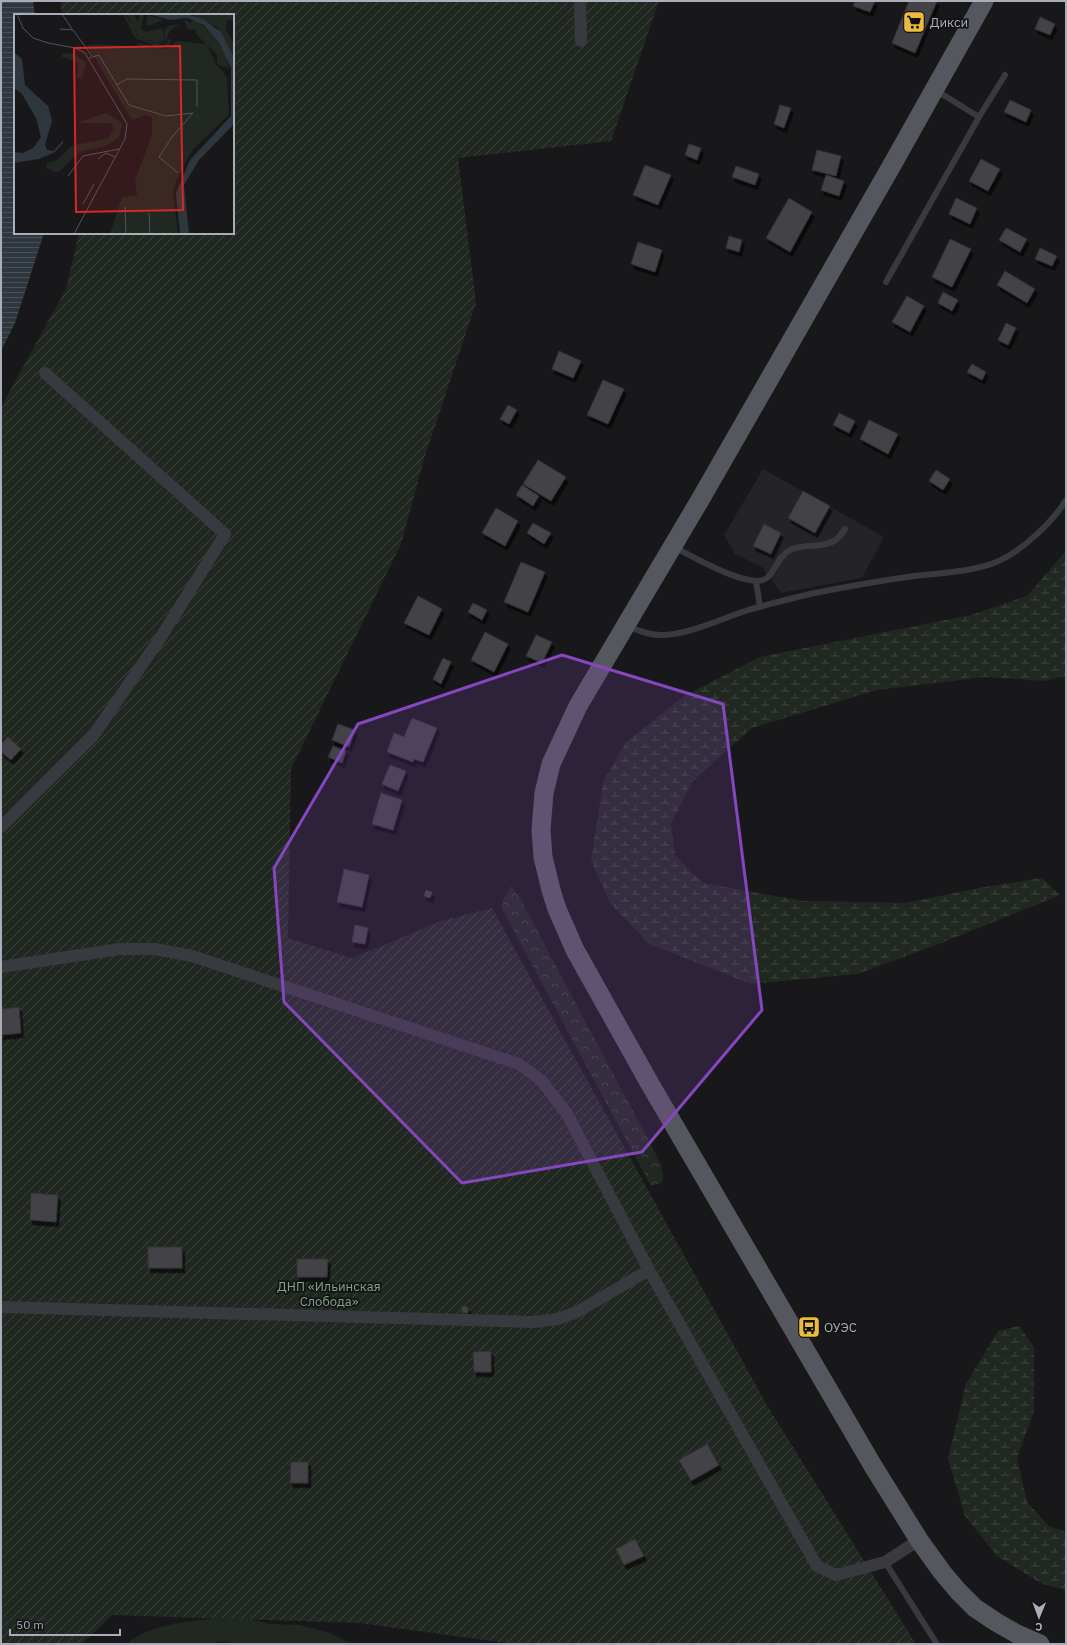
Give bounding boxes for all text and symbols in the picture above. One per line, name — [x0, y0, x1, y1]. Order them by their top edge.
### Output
supermarket icon: Дикси — [901, 9, 927, 35]
inset map — [14, 14, 234, 234]
place label: Дикси — [930, 14, 968, 31]
park label: ДНП «Ильинская Слобода» — [277, 1278, 381, 1310]
bus stop icon: ОУЭС — [796, 1314, 822, 1340]
place label: ОУЭС — [824, 1319, 857, 1336]
north arrow — [1019, 1597, 1059, 1637]
scale bar — [10, 1611, 120, 1637]
text: 50 m — [16, 1617, 44, 1632]
text: С — [1035, 1620, 1043, 1634]

